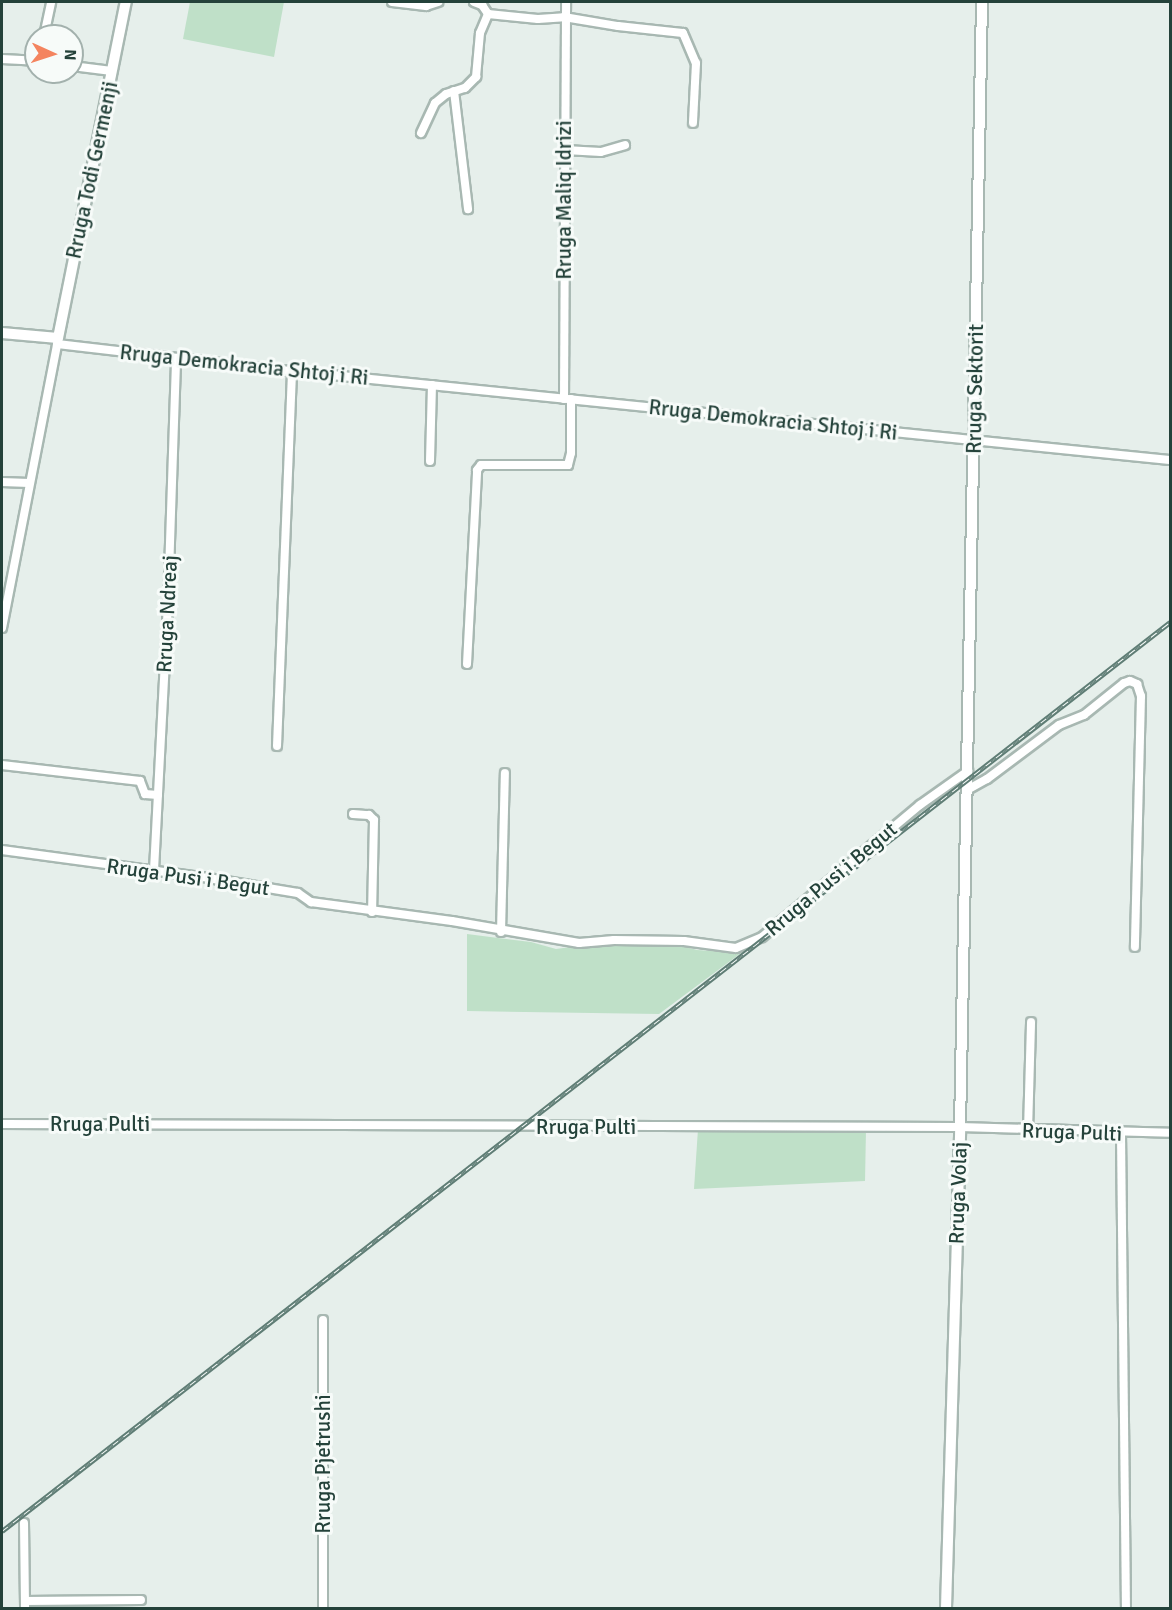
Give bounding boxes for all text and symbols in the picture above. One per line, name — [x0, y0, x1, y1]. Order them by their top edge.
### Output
north arrow — [24, 24, 84, 84]
text: N — [60, 49, 80, 61]
street label: Rruga Todi Germenji — [61, 79, 123, 261]
street label: Rruga Maliq Idrizi — [551, 120, 577, 280]
street label: Rruga Sektorit — [961, 324, 989, 454]
street label: Rruga Demokracia Shtoj i Ri — [118, 339, 370, 391]
street label: Rruga Demokracia Shtoj i Ri — [647, 394, 899, 446]
street label: Rruga Ndreaj — [151, 554, 183, 674]
street label: Rruga Pusi i Begut — [760, 817, 902, 941]
street label: Rruga Pusi i Begut — [105, 853, 271, 901]
street label: Rruga Pulti — [50, 1111, 150, 1137]
street label: Rruga Pulti — [536, 1114, 636, 1140]
street label: Rruga Pulti — [1021, 1118, 1123, 1146]
street label: Rruga Volaj — [944, 1141, 972, 1245]
street label: Rruga Pjetrushi — [310, 1394, 336, 1534]

